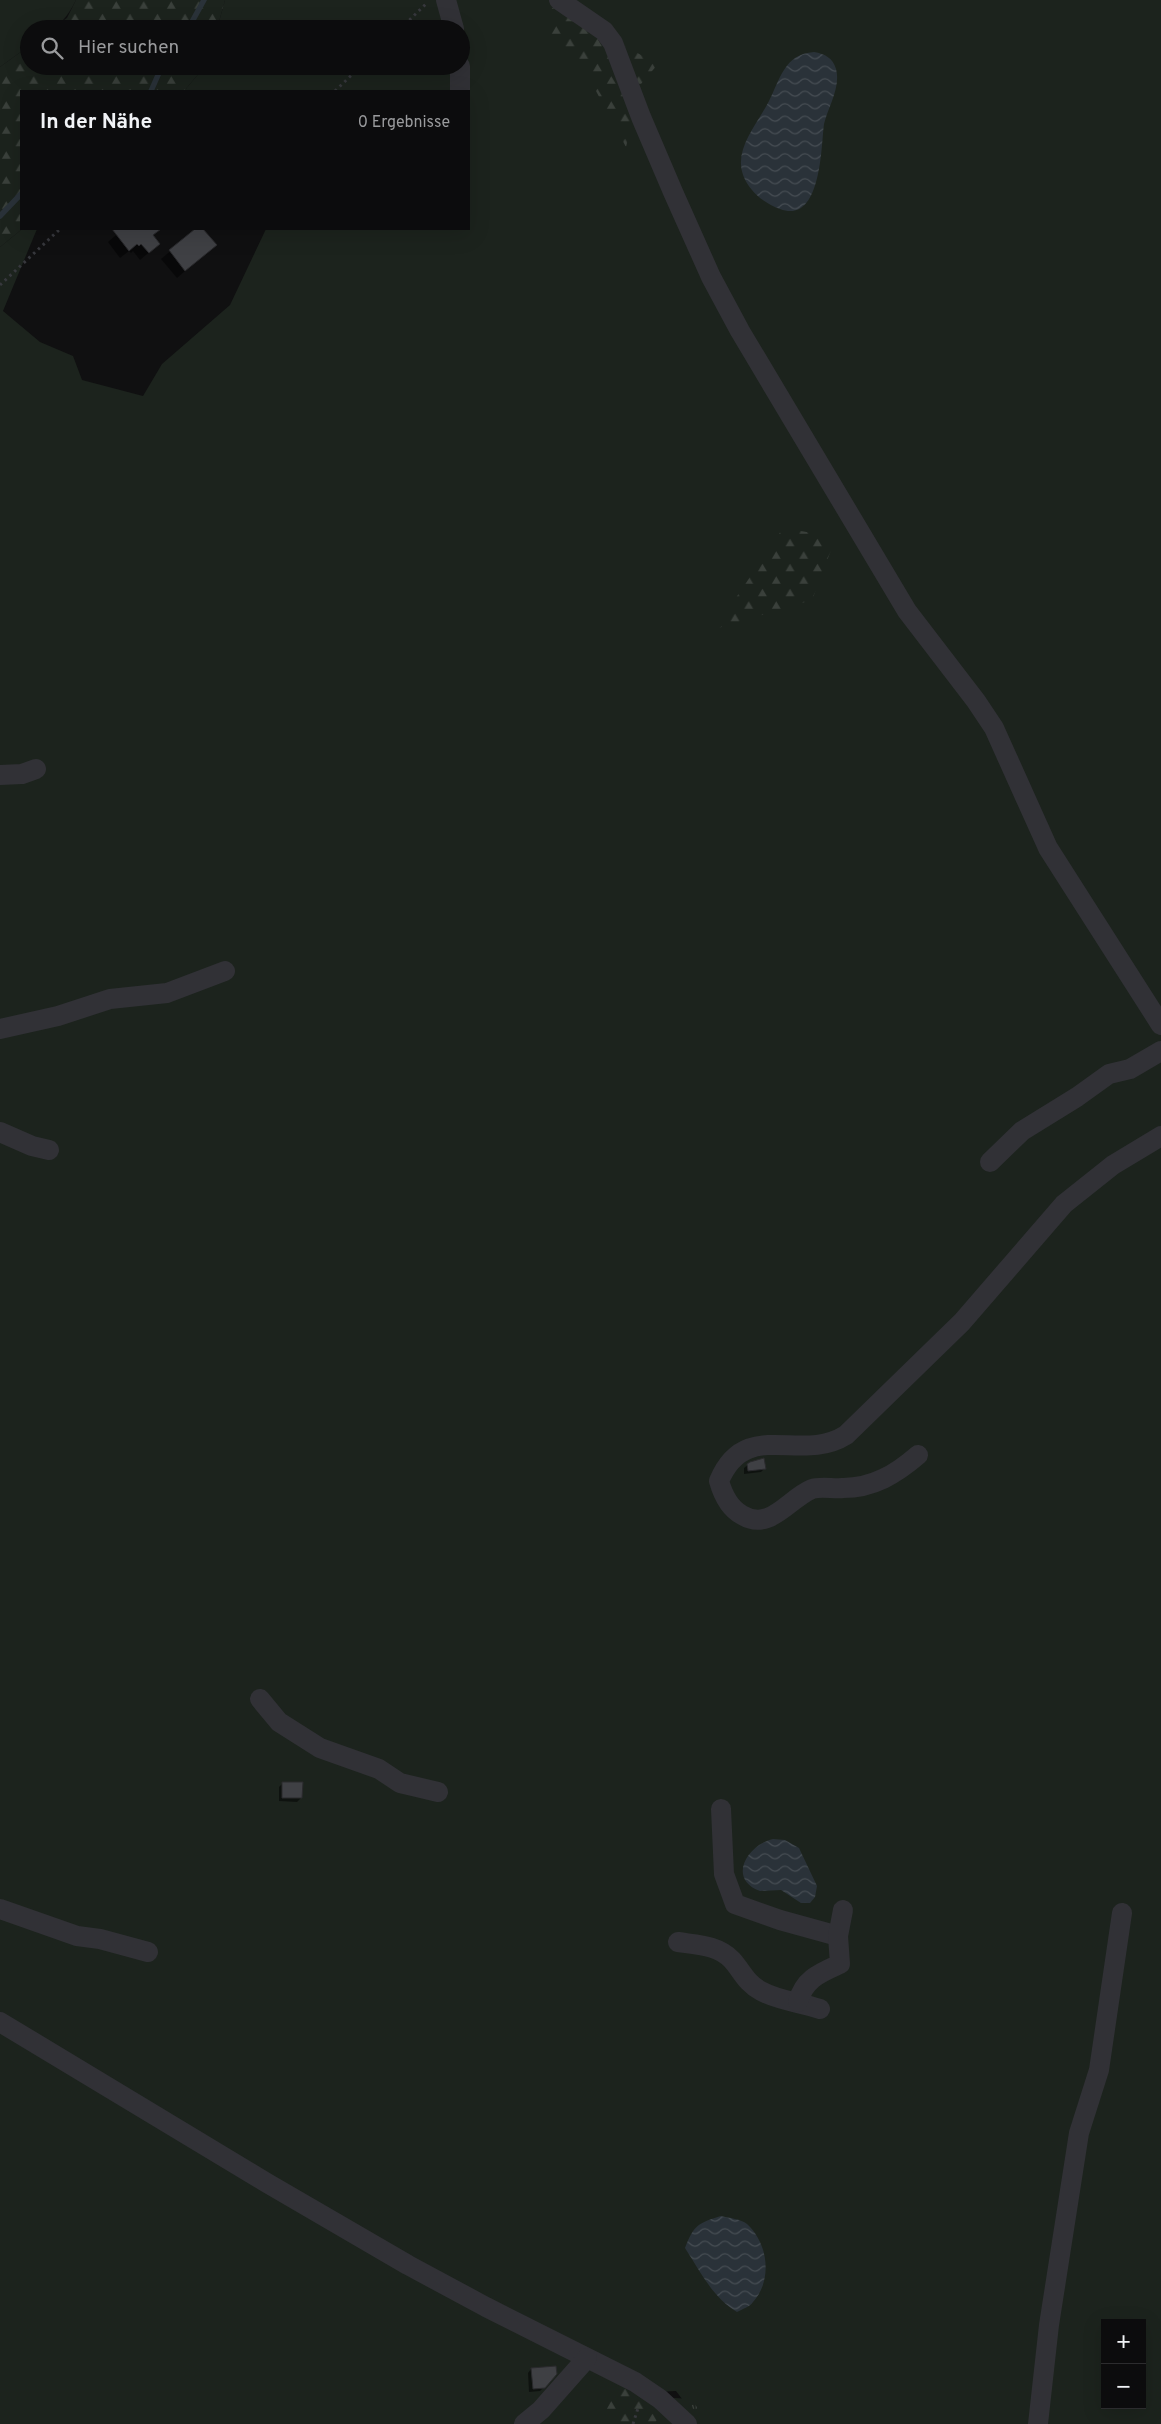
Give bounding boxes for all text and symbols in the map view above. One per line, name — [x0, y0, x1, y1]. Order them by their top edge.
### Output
search box — [20, 20, 470, 75]
icon: search — [38, 34, 66, 62]
text: Hier suchen — [78, 36, 179, 60]
text: In der Nähe — [40, 109, 152, 136]
text: 0 Ergebnisse — [358, 113, 450, 133]
map controls — [1101, 2319, 1146, 2409]
button: + — [1101, 2319, 1146, 2364]
button: − — [1101, 2364, 1146, 2409]

